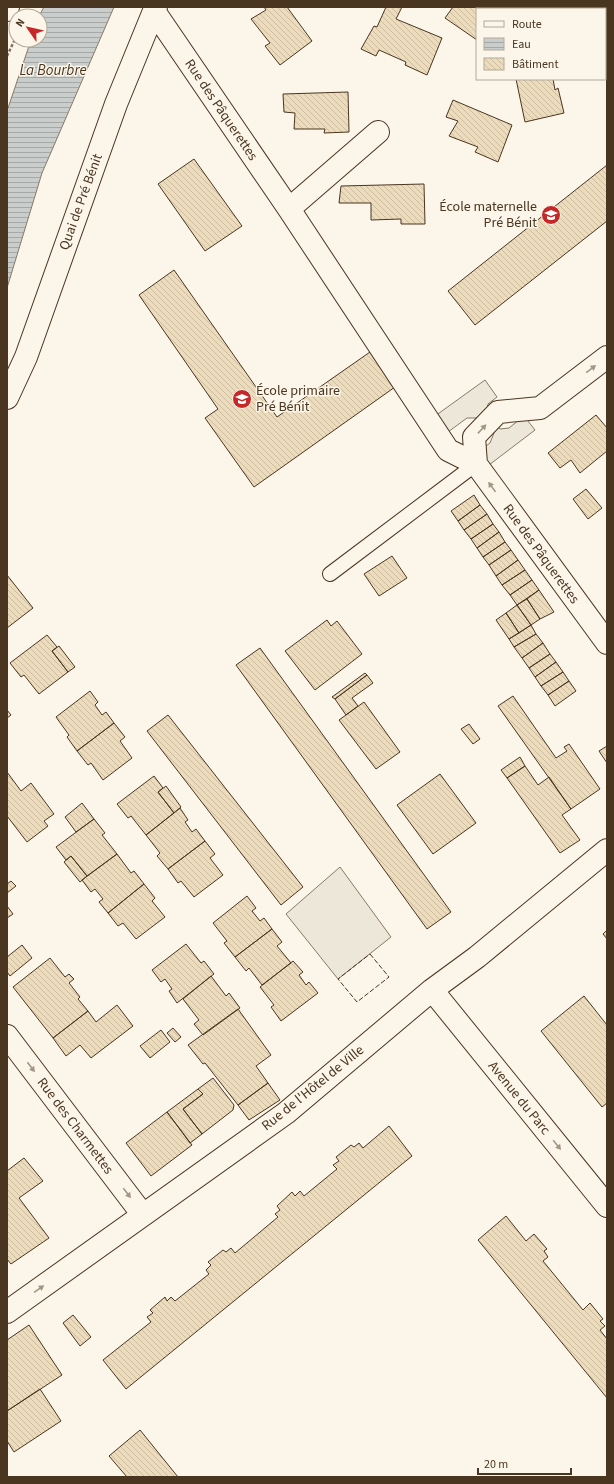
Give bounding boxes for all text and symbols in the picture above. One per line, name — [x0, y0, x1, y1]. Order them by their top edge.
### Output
north arrow — [8, 8, 48, 48]
legend — [476, 8, 606, 80]
text: N — [12, 15, 28, 30]
text: Route — [512, 16, 542, 33]
text: Eau — [512, 36, 531, 53]
street label: Rue des Pâquerettes — [180, 55, 263, 165]
text: Bâtiment — [512, 56, 558, 73]
water label: La Bourbre — [19, 60, 87, 81]
street label: Quai de Pré Bénit — [54, 151, 108, 253]
place label: École maternelle Pré Bénit — [439, 197, 537, 233]
school or university icon: École maternelle Pré Bénit — [540, 204, 562, 226]
one-way arrow — [585, 365, 596, 374]
place label: École primaire Pré Bénit — [256, 381, 340, 417]
school or university icon: École primaire Pré Bénit — [231, 388, 253, 410]
one-way arrow — [477, 424, 486, 434]
one-way arrow — [488, 482, 497, 493]
street label: Rue des Pâquerettes — [498, 500, 584, 608]
street label: Rue de l'Hôtel de Ville — [258, 1040, 368, 1136]
street label: Avenue du Parc — [483, 1057, 555, 1140]
one-way arrow — [26, 1062, 35, 1073]
street label: Rue des Charmettes — [32, 1073, 118, 1179]
one-way arrow — [553, 1139, 561, 1150]
one-way arrow — [122, 1187, 131, 1198]
one-way arrow — [33, 1285, 44, 1293]
scale bar — [478, 1450, 571, 1476]
text: 20 m — [484, 1456, 508, 1473]

